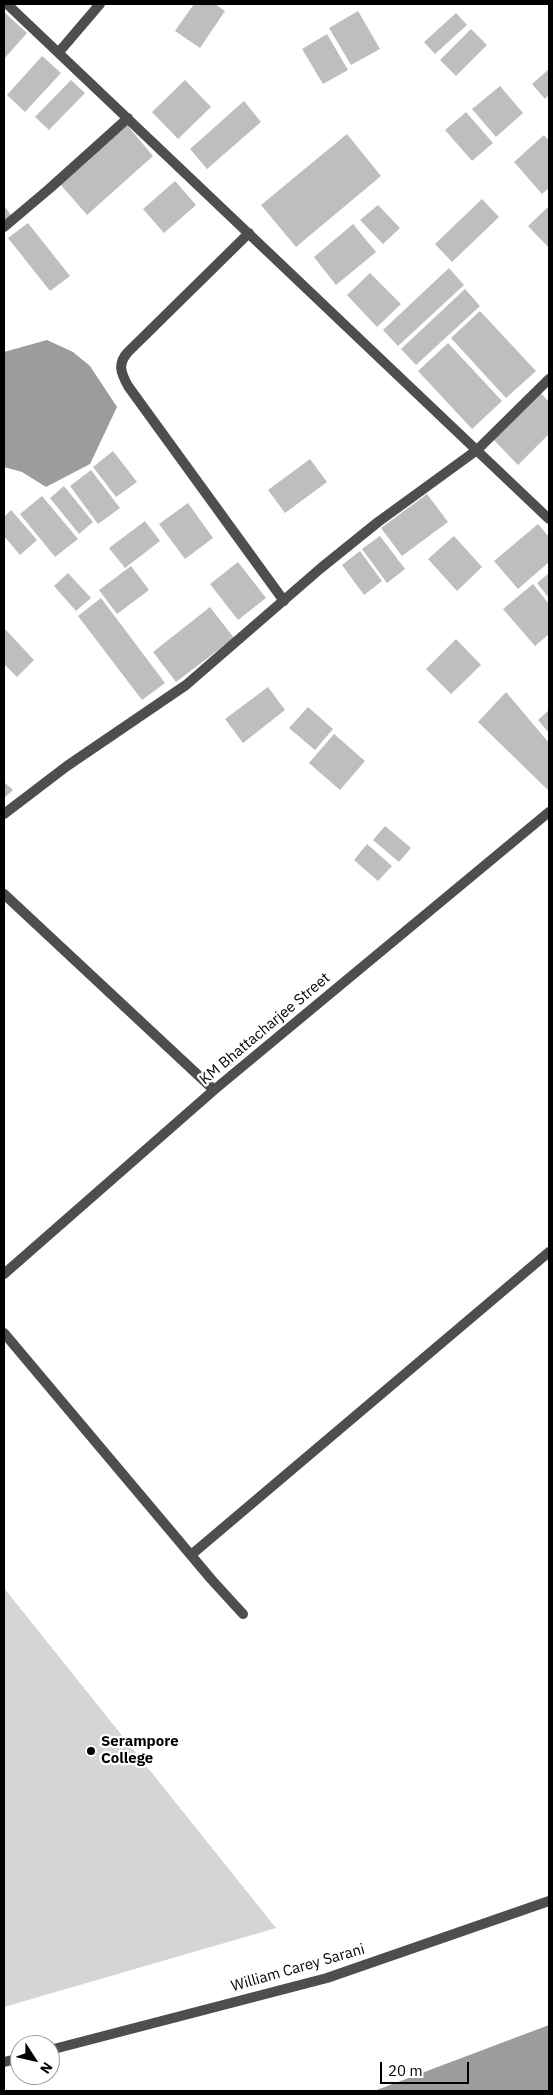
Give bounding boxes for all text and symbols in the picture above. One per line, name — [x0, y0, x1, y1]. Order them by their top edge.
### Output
street label: KM Bhattacharjee Street — [196, 969, 334, 1089]
place label: Serampore College — [101, 1733, 179, 1768]
marker: Serampore College — [85, 1745, 97, 1757]
street label: William Carey Sarani — [229, 1940, 367, 1996]
north arrow — [10, 2035, 60, 2085]
scale bar — [383, 2052, 472, 2084]
text: N — [36, 2059, 57, 2077]
text: 20 m — [388, 2061, 423, 2080]

